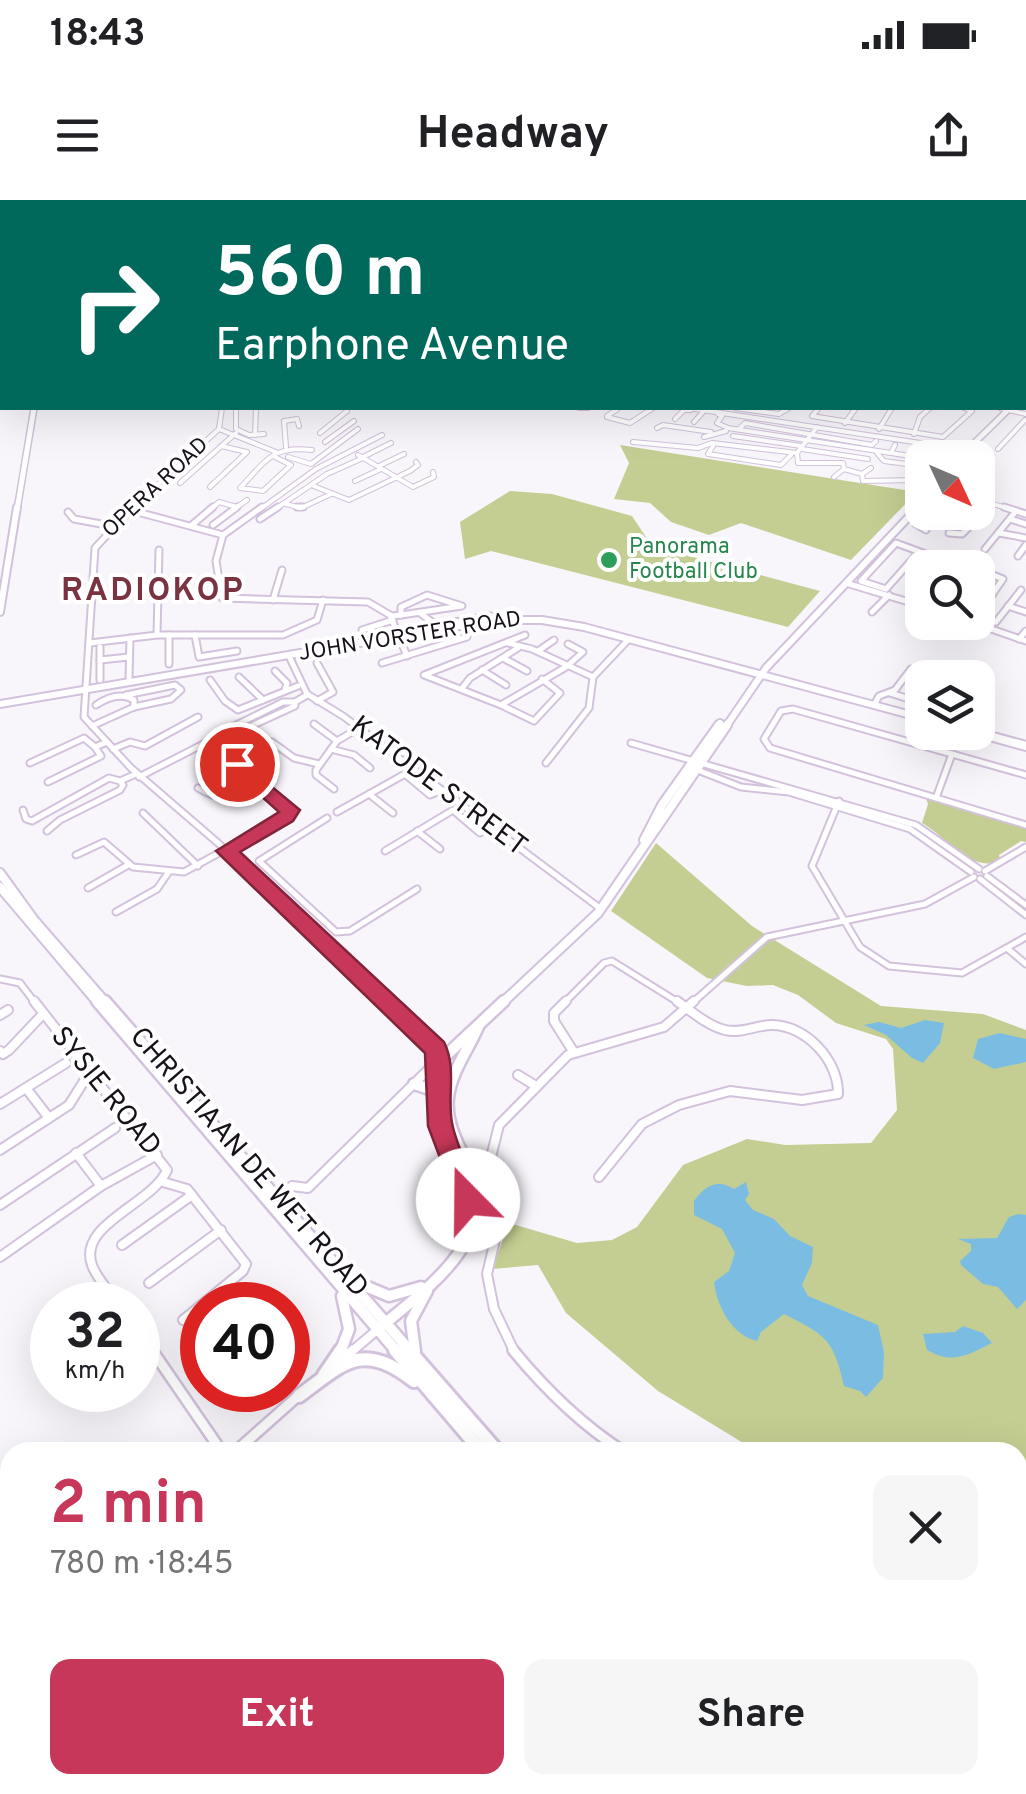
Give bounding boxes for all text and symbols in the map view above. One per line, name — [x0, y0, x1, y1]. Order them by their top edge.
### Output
text: 18:43 — [50, 11, 146, 60]
text: Headway — [417, 107, 609, 164]
icon: menu — [50, 108, 105, 163]
icon: share — [921, 108, 976, 163]
text: 560 m — [215, 232, 426, 321]
icon: right — [50, 240, 180, 370]
text: Earphone Avenue — [215, 319, 569, 376]
street label: OPERA ROAD — [97, 432, 215, 544]
north arrow — [905, 440, 995, 530]
map controls — [905, 440, 995, 750]
place label: Panorama Football Club — [629, 534, 758, 586]
marker: Panorama Football Club — [598, 549, 620, 571]
button: search — [905, 550, 995, 640]
district label: RADIOKOP — [61, 572, 245, 612]
street label: JOHN VORSTER ROAD — [297, 606, 523, 668]
button: layers — [905, 660, 995, 750]
street label: KATODE STREET — [342, 709, 534, 865]
pin — [195, 722, 280, 807]
icon: arrive — [210, 737, 265, 792]
street label: SYSIE ROAD — [42, 1020, 168, 1164]
street label: CHRISTIAAN DE WET ROAD — [121, 1020, 375, 1306]
position arrow — [416, 1148, 520, 1252]
speed limit sign: 40 — [180, 1282, 310, 1412]
text: 32 — [65, 1303, 125, 1366]
text: km/h — [65, 1356, 125, 1388]
text: 2 min — [50, 1469, 207, 1545]
button: close — [873, 1475, 978, 1580]
text: 780 m · 18:45 — [50, 1545, 234, 1585]
button: Exit — [50, 1659, 504, 1774]
button: Share — [524, 1659, 978, 1774]

